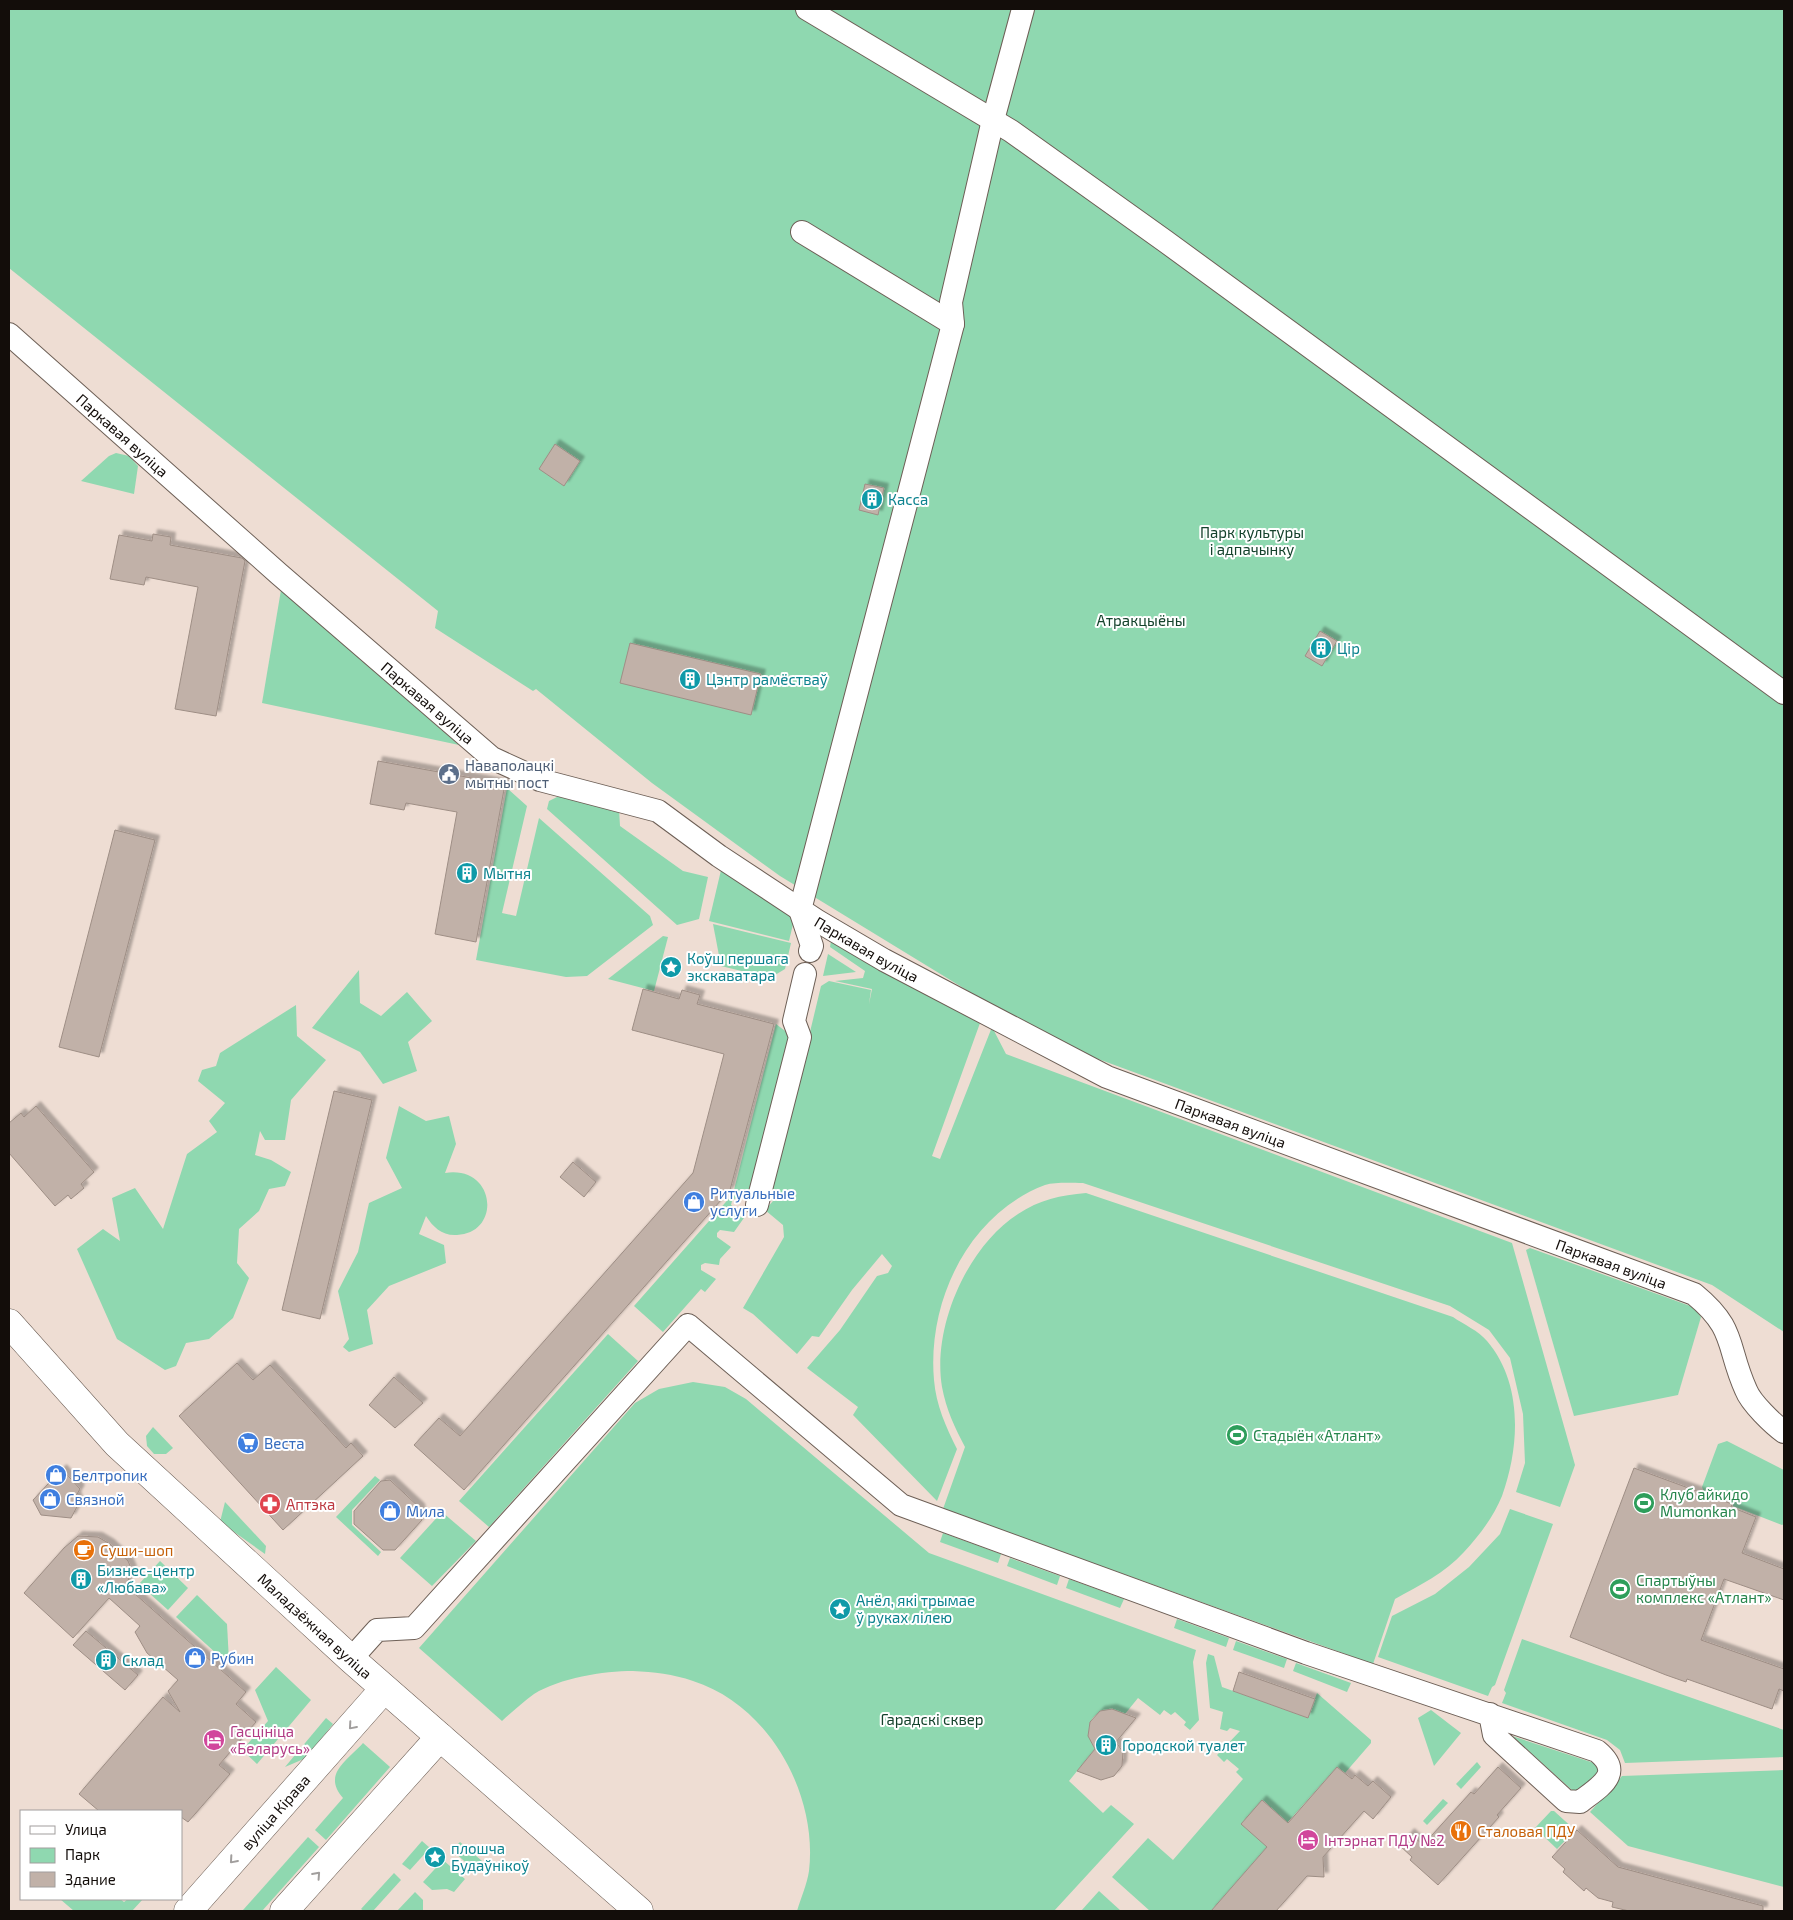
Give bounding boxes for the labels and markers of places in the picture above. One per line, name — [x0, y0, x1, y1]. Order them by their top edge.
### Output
building icon: Касса — [860, 487, 884, 511]
place label: Касса — [888, 490, 928, 508]
building icon: Цір — [1309, 636, 1333, 660]
place label: Цір — [1337, 639, 1360, 657]
building icon: Цэнтр рамёстваў — [678, 667, 702, 691]
place label: Цэнтр рамёстваў — [706, 670, 828, 689]
place label: Наваполацкі мытны пост — [465, 756, 554, 791]
public building icon: Наваполацкі мытны пост — [437, 762, 461, 786]
building icon: Мытня — [455, 861, 479, 885]
place label: Мытня — [483, 864, 531, 882]
place label: Коўш першага экскаватара — [687, 949, 789, 984]
place icon: Коўш першага экскаватара — [659, 955, 683, 979]
place label: Ритуальные услуги — [710, 1184, 795, 1220]
shop icon: Ритуальные услуги — [682, 1190, 706, 1214]
sports icon: Стадыён «Атлант» — [1225, 1423, 1249, 1447]
place label: Стадыён «Атлант» — [1253, 1426, 1381, 1444]
supermarket icon: Веста — [236, 1431, 260, 1455]
place label: Веста — [264, 1434, 304, 1452]
shop icon: Белтропик — [44, 1463, 68, 1487]
place label: Белтропик — [72, 1466, 148, 1484]
place label: Клуб айкидо Mumonkan — [1660, 1485, 1749, 1520]
shop icon: Связной — [38, 1487, 62, 1511]
place label: Связной — [66, 1490, 125, 1508]
sports icon: Клуб айкидо Mumonkan — [1632, 1491, 1656, 1515]
pharmacy icon: Аптэка — [258, 1492, 282, 1516]
place label: Аптэка — [286, 1495, 335, 1513]
shop icon: Мила — [378, 1499, 402, 1523]
place label: Мила — [406, 1502, 445, 1520]
cafe icon: Суши-шоп — [72, 1538, 96, 1562]
place label: Суши-шоп — [100, 1541, 173, 1560]
place label: Бизнес-центр «Любава» — [97, 1561, 195, 1596]
building icon: Бизнес-центр «Любава» — [69, 1567, 93, 1591]
place label: Спартыўны комплекс «Атлант» — [1636, 1571, 1772, 1606]
sports icon: Спартыўны комплекс «Атлант» — [1608, 1577, 1632, 1601]
place label: Анёл, які трымае ў руках лілею — [856, 1591, 975, 1627]
place icon: Анёл, які трымае ў руках лілею — [828, 1597, 852, 1621]
shop icon: Рубин — [183, 1646, 207, 1670]
building icon: Склад — [94, 1648, 118, 1672]
place label: Рубин — [211, 1649, 254, 1668]
place label: Склад — [122, 1651, 164, 1669]
place label: Гасцініца «Беларусь» — [230, 1722, 310, 1758]
hotel icon: Гасцініца «Беларусь» — [202, 1728, 226, 1752]
building icon: Городской туалет — [1094, 1733, 1118, 1757]
place label: Городской туалет — [1122, 1736, 1245, 1755]
restaurant icon: Сталовая ПДУ — [1449, 1819, 1473, 1843]
place label: Сталовая ПДУ — [1477, 1822, 1576, 1840]
hotel icon: Інтэрнат ПДУ №2 — [1296, 1828, 1320, 1852]
place label: Інтэрнат ПДУ №2 — [1324, 1831, 1445, 1849]
place label: плошча Будаўнікоў — [451, 1839, 529, 1875]
place icon: плошча Будаўнікоў — [423, 1845, 447, 1869]

